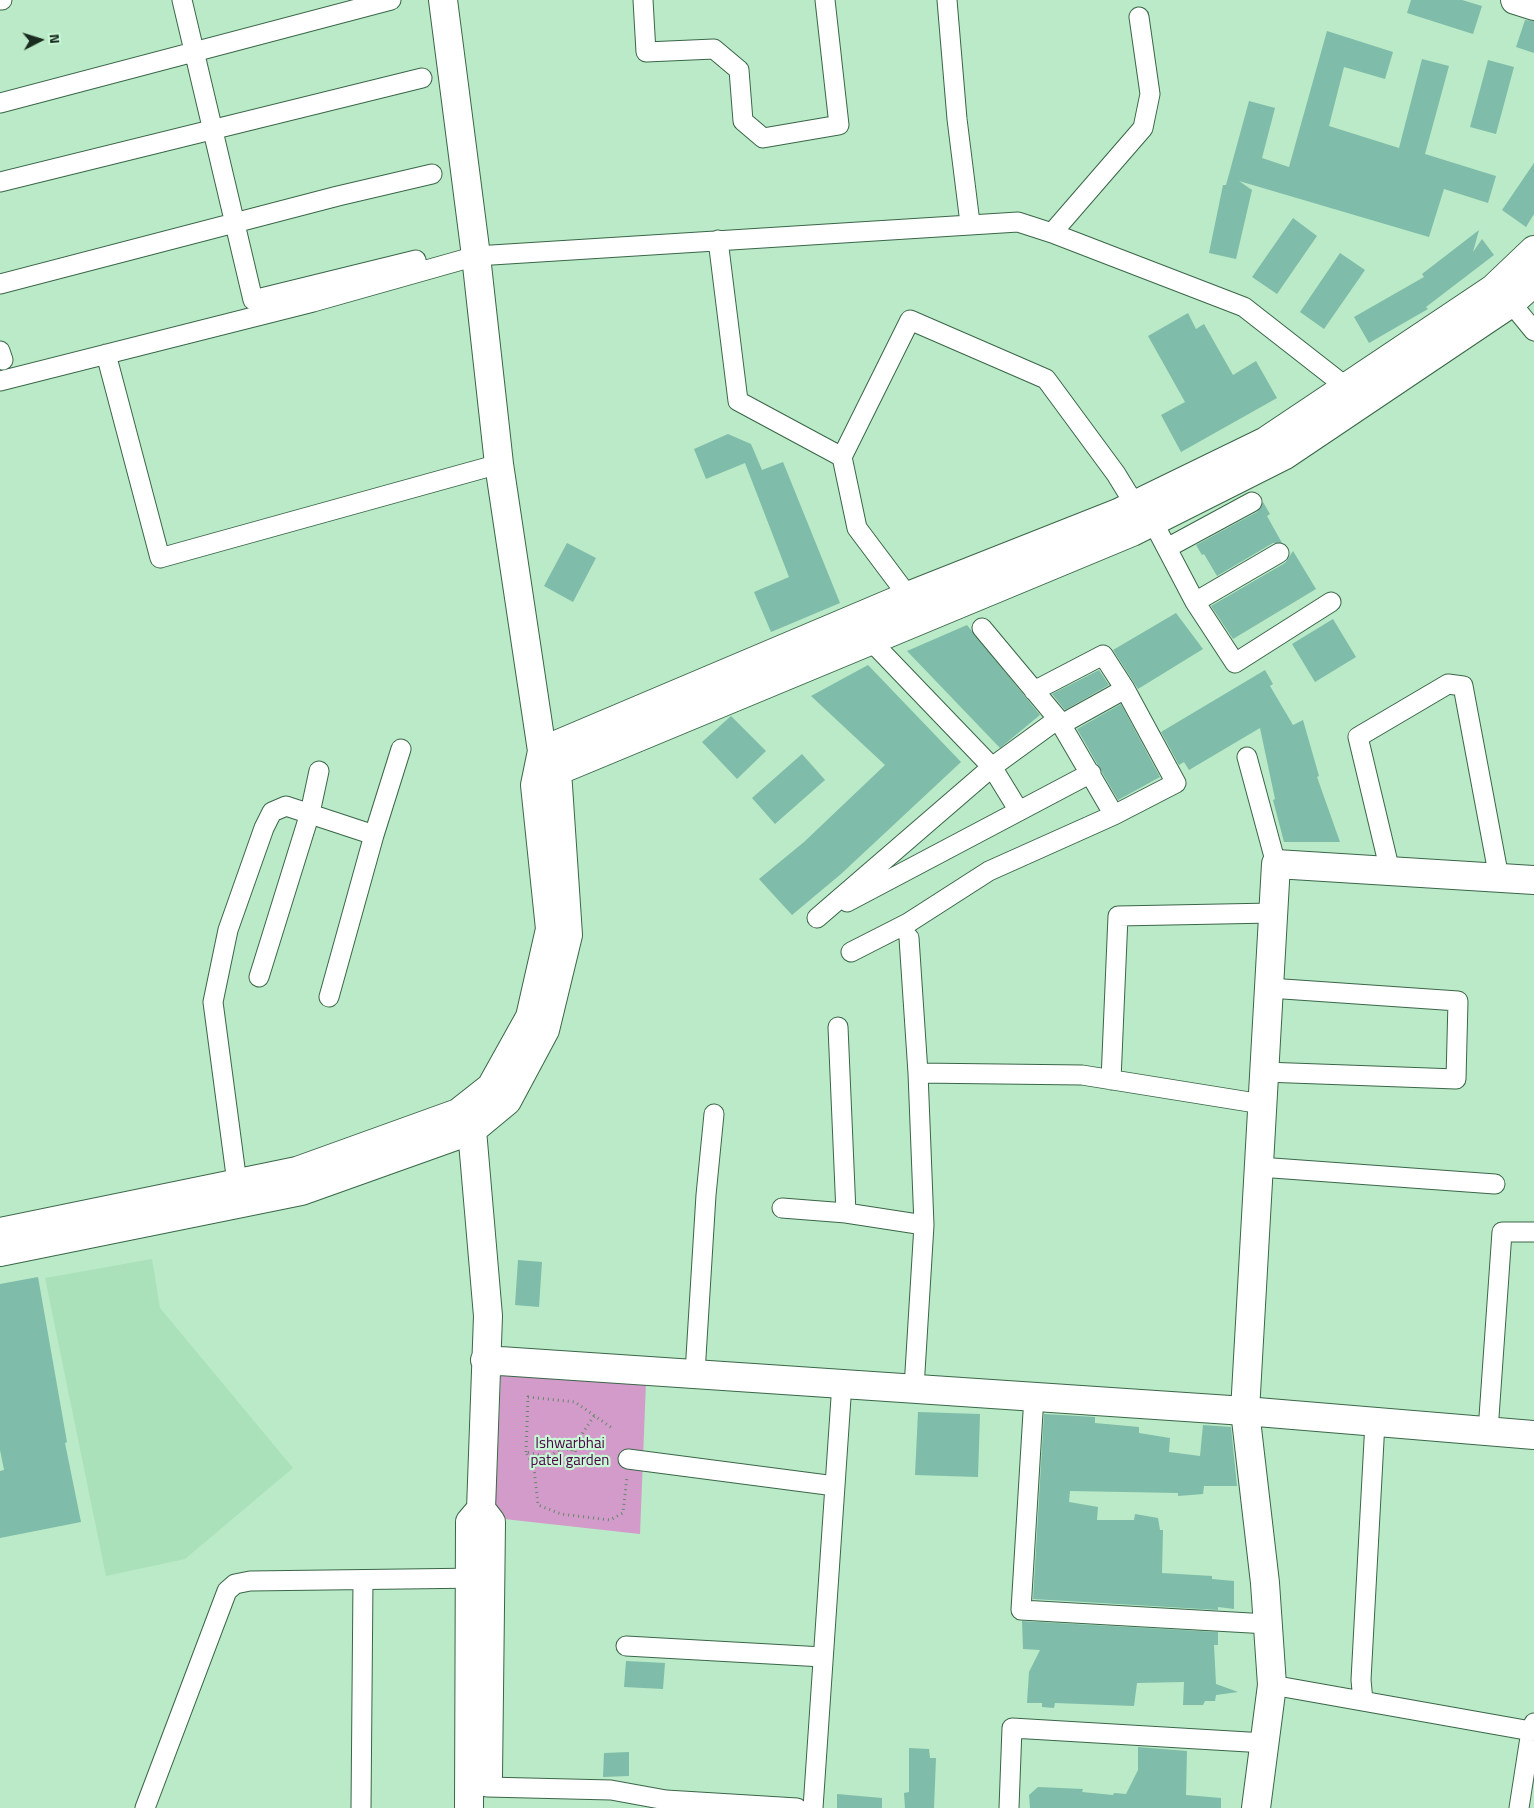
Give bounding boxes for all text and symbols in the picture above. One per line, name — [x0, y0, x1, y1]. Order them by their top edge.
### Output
north arrow — [15, 15, 65, 65]
text: N — [45, 33, 66, 44]
park label: Ishwarbhai patel garden — [531, 1435, 609, 1470]

